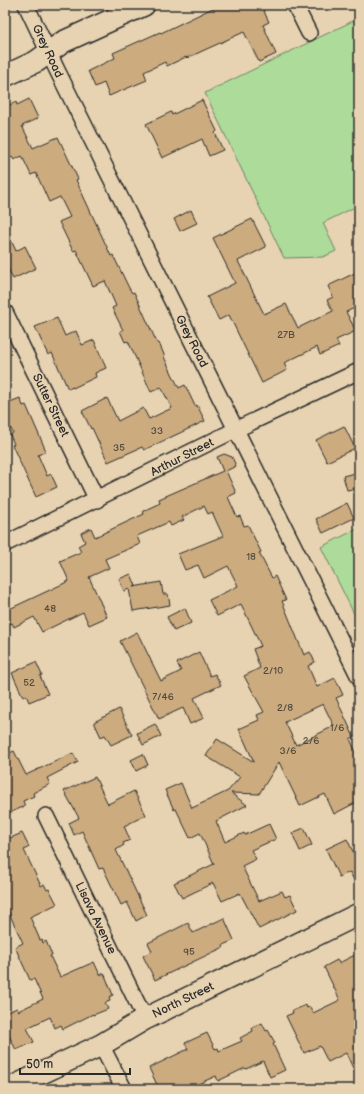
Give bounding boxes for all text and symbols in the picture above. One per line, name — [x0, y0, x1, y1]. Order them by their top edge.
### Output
street label: Grey Road — [29, 22, 66, 80]
street label: Grey Road — [172, 312, 211, 370]
house number: 27B — [277, 329, 295, 341]
street label: Sutter Street — [29, 371, 72, 440]
house number: 33 — [151, 425, 163, 437]
street label: Arthur Street — [148, 435, 217, 480]
house number: 35 — [113, 442, 125, 454]
house number: 18 — [246, 551, 256, 563]
house number: 48 — [44, 603, 56, 615]
house number: 2/10 — [263, 665, 283, 677]
house number: 52 — [23, 677, 35, 689]
house number: 7/46 — [152, 691, 174, 703]
house number: 2/8 — [277, 702, 293, 714]
house number: 1/6 — [330, 722, 344, 734]
house number: 2/6 — [303, 735, 319, 747]
house number: 3/6 — [280, 745, 296, 757]
street label: Lisava Avenue — [72, 880, 119, 957]
house number: 95 — [183, 946, 195, 958]
street label: North Street — [150, 979, 217, 1022]
scale bar — [20, 1050, 130, 1076]
text: 50 m — [26, 1057, 53, 1072]

